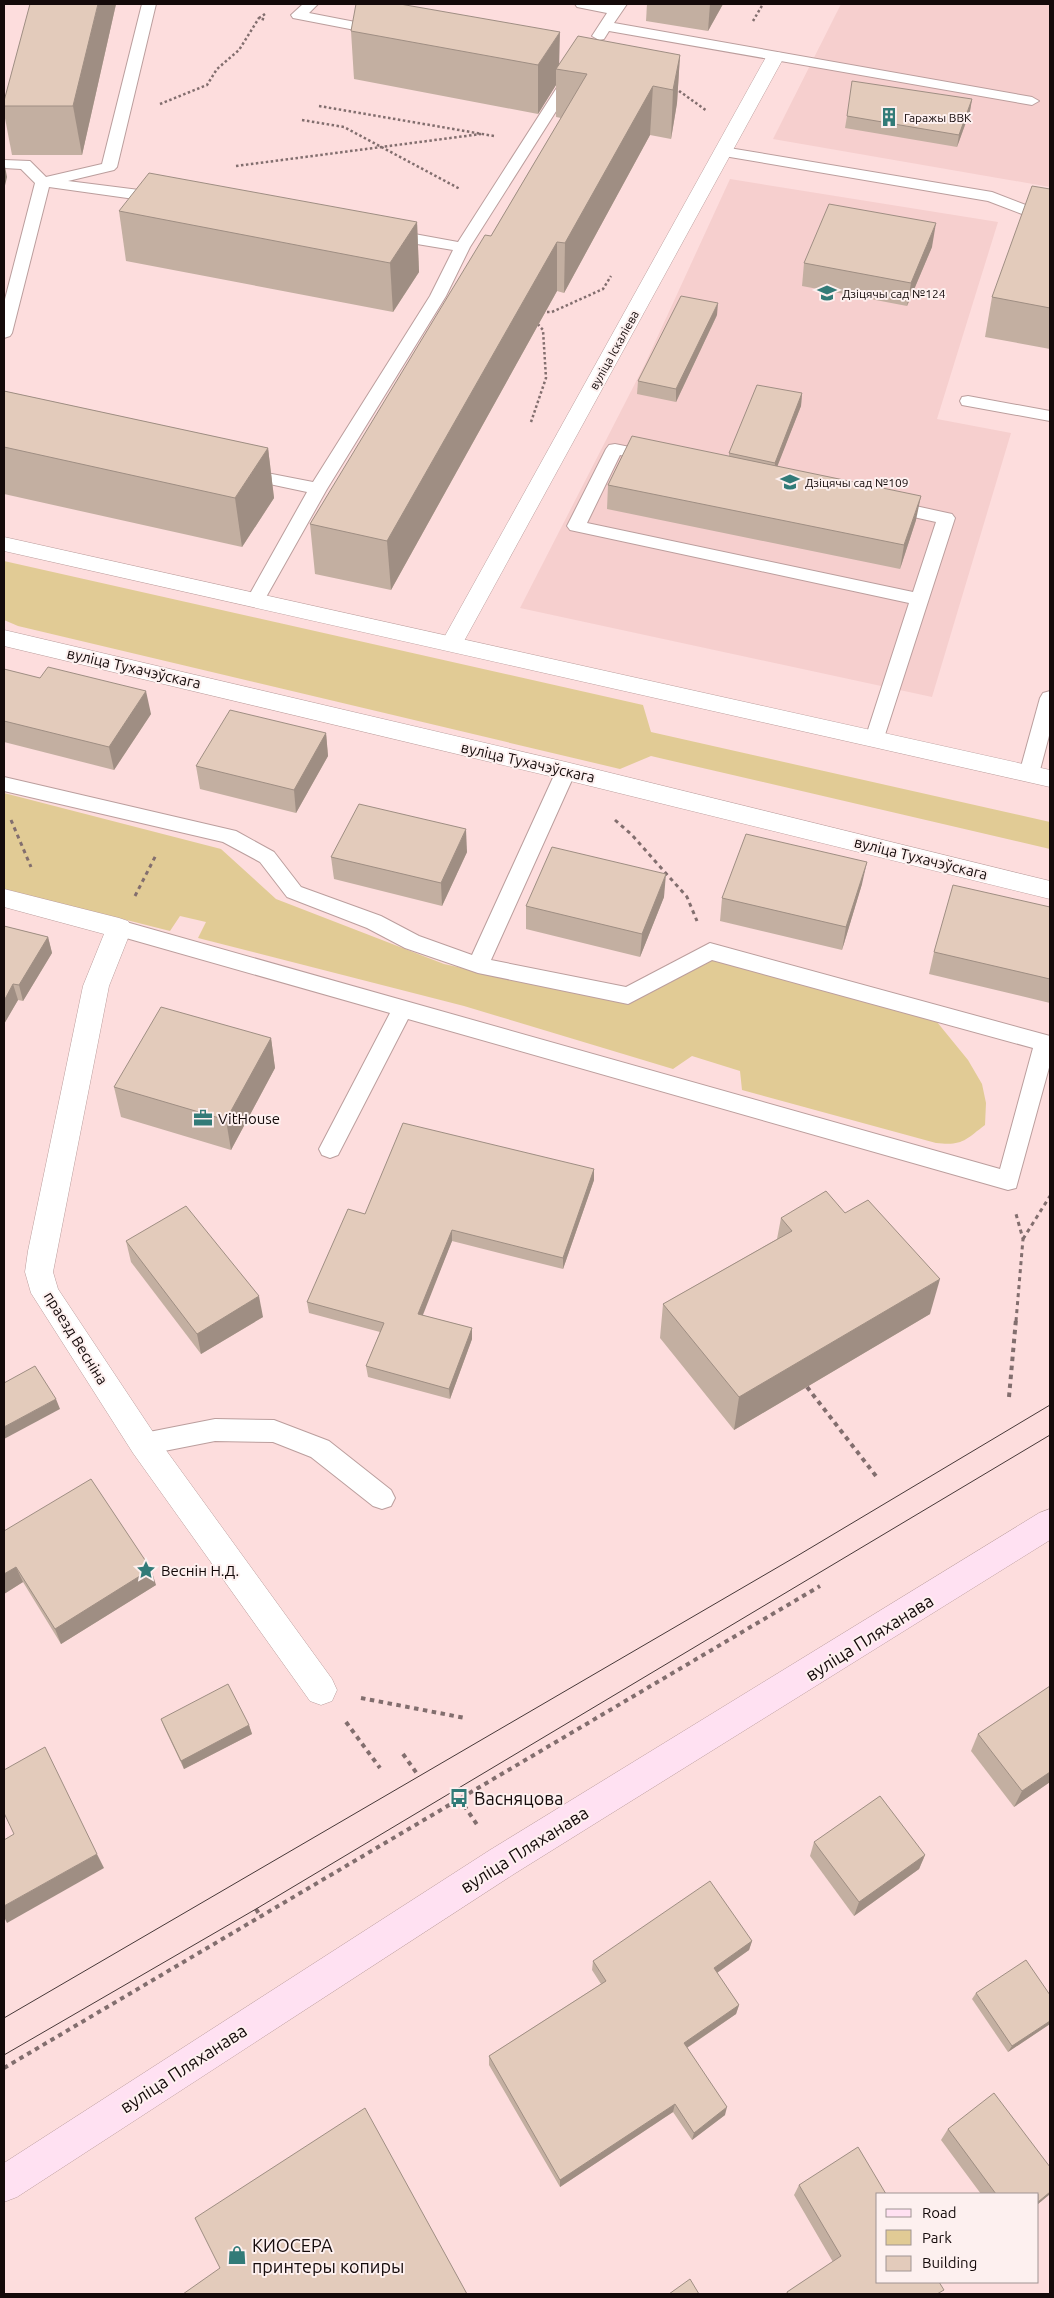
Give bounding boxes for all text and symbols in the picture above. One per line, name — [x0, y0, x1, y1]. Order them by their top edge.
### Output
building icon: Гаражы ВВК — [878, 106, 900, 128]
place label: Гаражы ВВК — [904, 111, 972, 124]
school or university icon: Дзіцячы сад №124 — [816, 282, 838, 304]
place label: Дзіцячы сад №124 — [842, 287, 946, 300]
street label: вуліца Іскаліева — [587, 308, 641, 392]
school or university icon: Дзіцячы сад №109 — [779, 471, 801, 493]
place label: Дзіцячы сад №109 — [805, 476, 908, 489]
street label: вуліца Тухачэўскага — [65, 644, 203, 692]
street label: вуліца Тухачэўскага — [459, 738, 597, 786]
street label: вуліца Тухачэўскага — [853, 833, 989, 883]
office icon: VitHouse — [192, 1107, 214, 1129]
place label: VitHouse — [218, 1110, 280, 1127]
street label: праезд Весніна — [41, 1288, 111, 1388]
place icon: Веснін Н.Д. — [135, 1559, 157, 1581]
place label: Веснін Н.Д. — [161, 1562, 239, 1579]
street label: вуліца Пляханава — [801, 1590, 937, 1684]
bus stop icon: Васняцова — [448, 1787, 470, 1809]
place label: Васняцова — [474, 1788, 563, 1808]
street label: вуліца Пляханава — [456, 1802, 592, 1896]
street label: вуліца Пляханава — [116, 2020, 250, 2116]
legend — [876, 2193, 1039, 2283]
text: Road — [922, 2204, 957, 2221]
text: Park — [922, 2229, 952, 2246]
place label: КИОСЕРА принтеры копиры — [252, 2235, 404, 2276]
shop icon: КИОСЕРА принтеры копиры — [226, 2244, 248, 2266]
text: Building — [922, 2254, 977, 2271]

